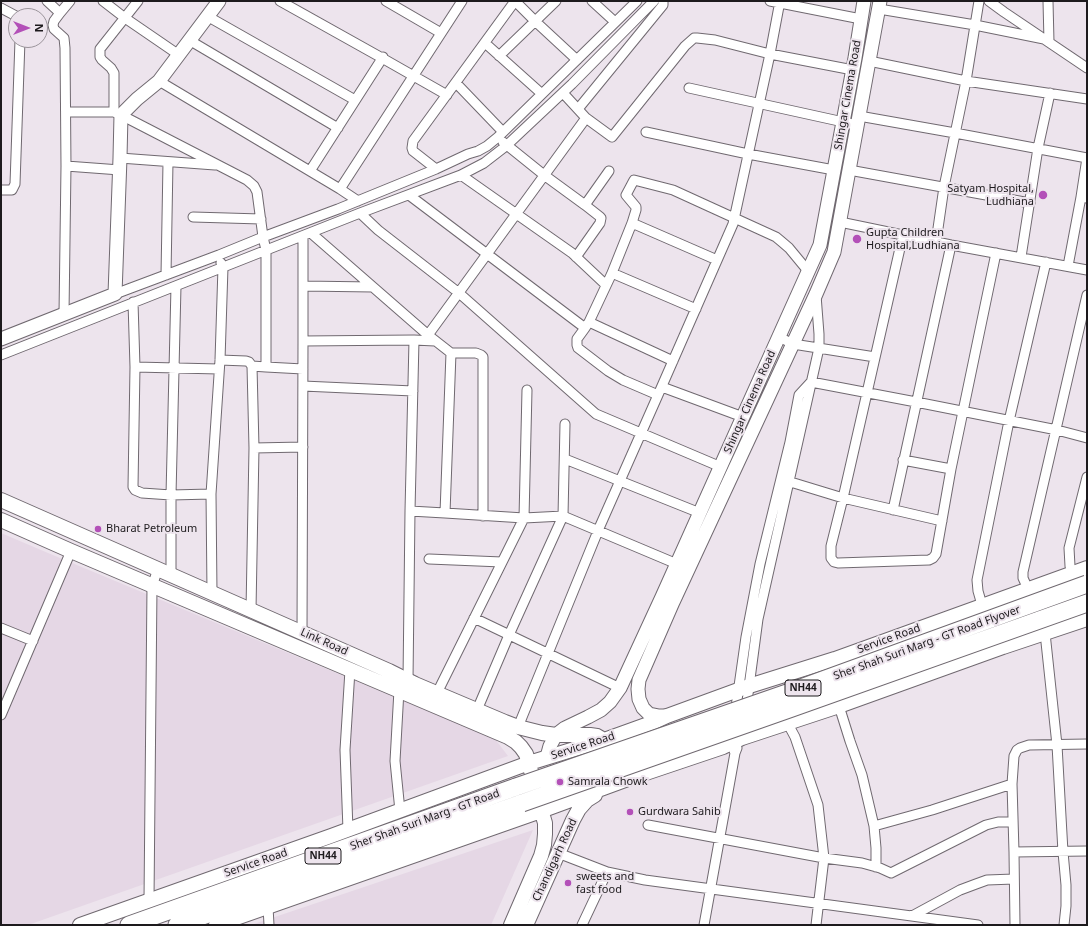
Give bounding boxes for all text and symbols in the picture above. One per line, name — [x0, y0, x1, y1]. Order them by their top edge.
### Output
north arrow — [8, 8, 48, 48]
text: N — [32, 24, 47, 32]
street label: Shingar Cinema Road — [832, 39, 864, 151]
place label: Satyam Hospital, Ludhiana — [947, 182, 1034, 208]
marker: Satyam Hospital, Ludhiana — [1037, 189, 1049, 201]
place label: Gupta Children Hospital,Ludhiana — [866, 226, 960, 252]
marker: Gupta Children Hospital,Ludhiana — [851, 233, 863, 245]
street label: Shingar Cinema Road — [721, 348, 779, 456]
place label: Bharat Petroleum — [106, 522, 197, 536]
marker: Bharat Petroleum — [93, 524, 103, 534]
street label: Sher Shah Suri Marg - GT Road Flyover — [832, 603, 1022, 683]
street label: Service Road — [856, 622, 922, 656]
street label: Link Road — [298, 626, 350, 658]
road number: NH44 — [785, 680, 821, 696]
street label: Service Road — [550, 730, 616, 762]
place label: Samrala Chowk — [568, 775, 648, 789]
marker: Samrala Chowk — [555, 777, 565, 787]
street label: Sher Shah Suri Marg - GT Road — [348, 787, 502, 853]
place label: Gurdwara Sahib — [638, 805, 721, 819]
marker: Gurdwara Sahib — [625, 807, 635, 817]
street label: Chandigarh Road — [530, 816, 580, 904]
street label: Service Road — [223, 846, 289, 880]
road number: NH44 — [305, 848, 341, 864]
place label: sweets and fast food — [576, 870, 634, 896]
marker: sweets and fast food — [563, 878, 573, 888]

